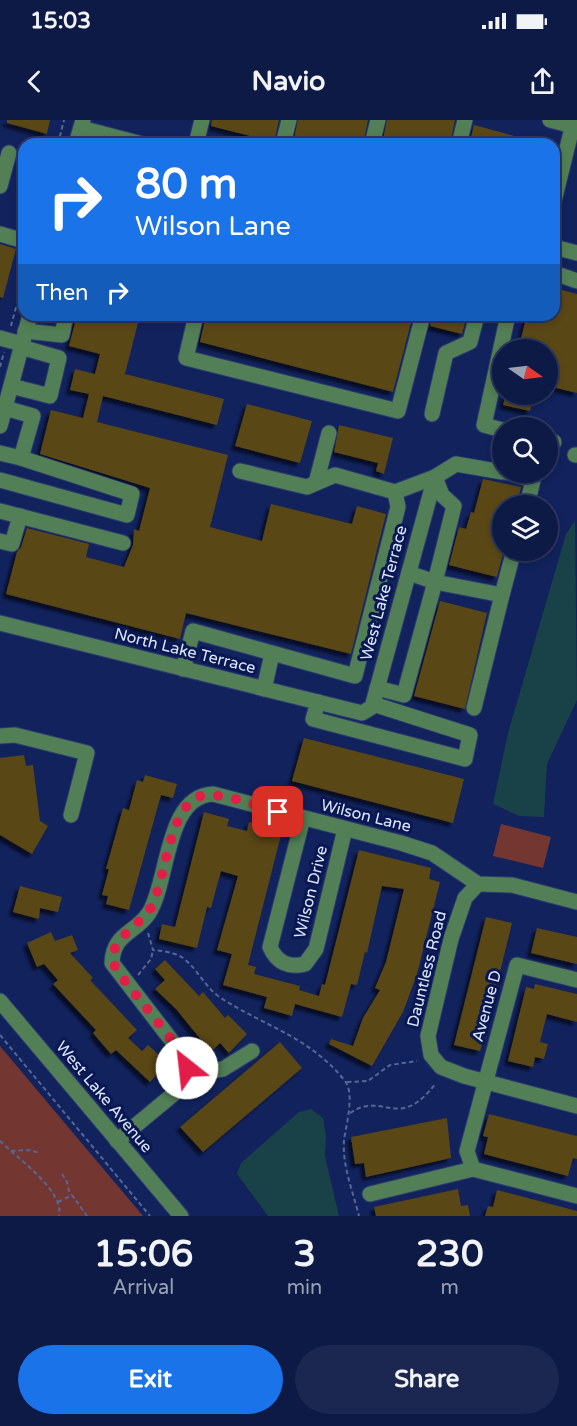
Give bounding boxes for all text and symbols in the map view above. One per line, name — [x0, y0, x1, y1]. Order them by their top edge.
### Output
text: 15:03 — [30, 8, 91, 34]
icon: back — [18, 65, 51, 98]
text: Navio — [251, 65, 326, 98]
icon: share — [526, 65, 559, 98]
text: 80 m — [135, 159, 237, 210]
icon: right — [36, 162, 114, 240]
text: Wilson Lane — [135, 210, 291, 243]
icon: right — [101, 276, 134, 309]
text: Then — [36, 280, 89, 306]
north arrow — [492, 339, 558, 405]
map controls — [492, 339, 558, 561]
button: search — [492, 417, 558, 483]
button: layers — [492, 495, 558, 561]
street label: West Lake Terrace — [356, 523, 412, 663]
street label: North Lake Terrace — [112, 624, 258, 678]
pin — [252, 786, 303, 837]
icon: arrive — [261, 795, 294, 828]
street label: Wilson Lane — [319, 795, 413, 837]
street label: Wilson Drive — [290, 844, 332, 940]
street label: Dauntless Road — [403, 909, 451, 1029]
street label: Avenue D — [468, 968, 506, 1044]
position arrow — [155, 1036, 219, 1100]
street label: West Lake Avenue — [51, 1037, 157, 1157]
text: 15:06 — [93, 1233, 193, 1276]
text: 3 — [293, 1233, 316, 1276]
text: 230 — [416, 1233, 484, 1276]
text: Arrival — [112, 1276, 174, 1300]
text: min — [287, 1276, 322, 1300]
text: m — [440, 1276, 459, 1300]
button: Exit — [18, 1345, 283, 1414]
button: Share — [295, 1345, 559, 1414]

